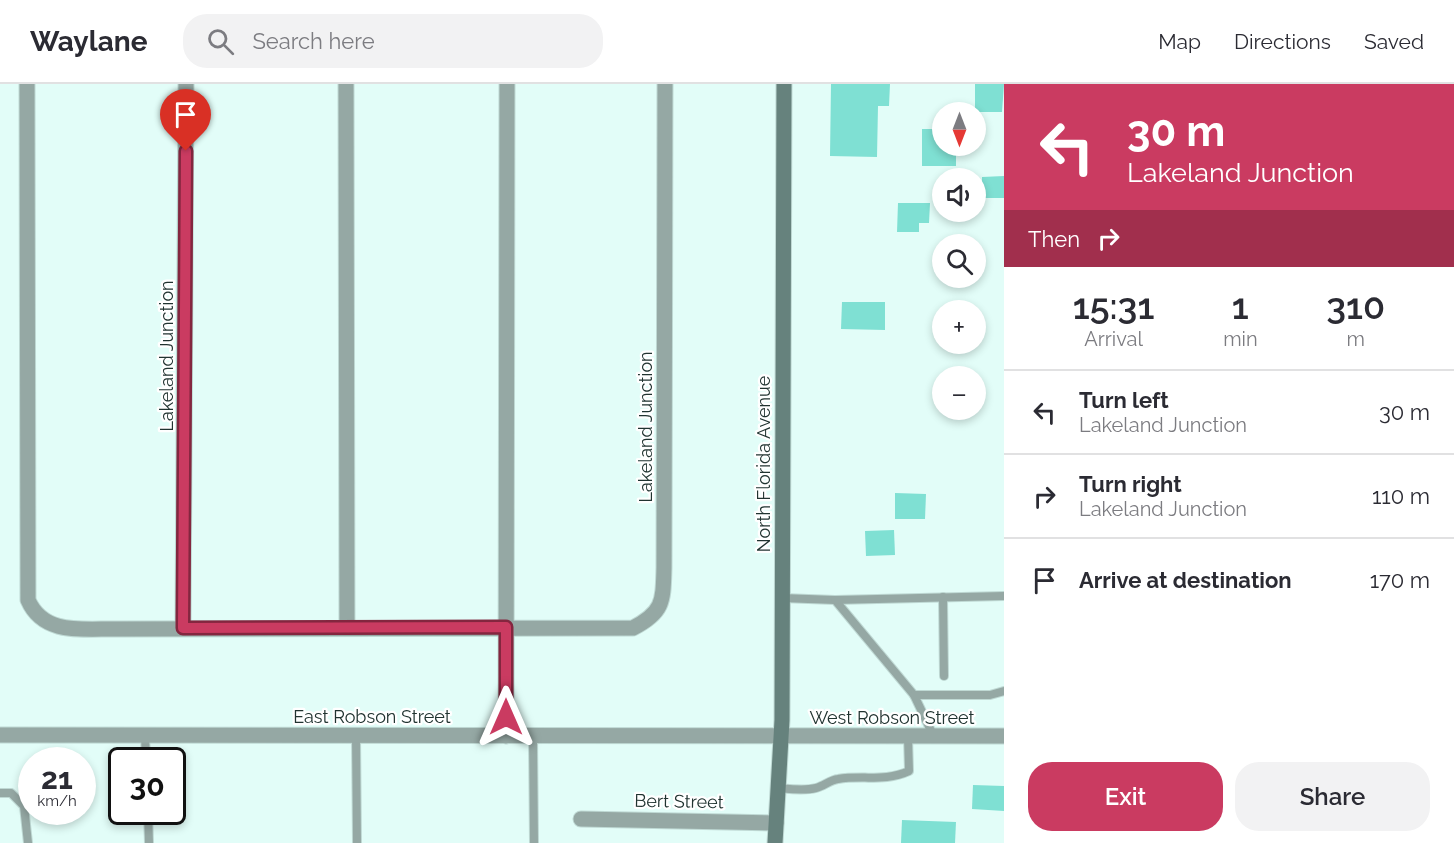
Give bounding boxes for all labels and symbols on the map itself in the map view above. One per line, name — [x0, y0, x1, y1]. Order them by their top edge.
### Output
pin — [160, 89, 211, 151]
north arrow — [932, 102, 986, 156]
street label: Lakeland Junction — [156, 280, 177, 432]
street label: Lakeland Junction — [635, 351, 656, 503]
street label: North Florida Avenue — [753, 375, 774, 552]
position arrow — [474, 685, 538, 749]
street label: East Robson Street — [293, 706, 451, 727]
street label: West Robson Street — [809, 707, 975, 728]
speed limit sign: 30 — [108, 747, 186, 825]
street label: Bert Street — [634, 790, 724, 812]

